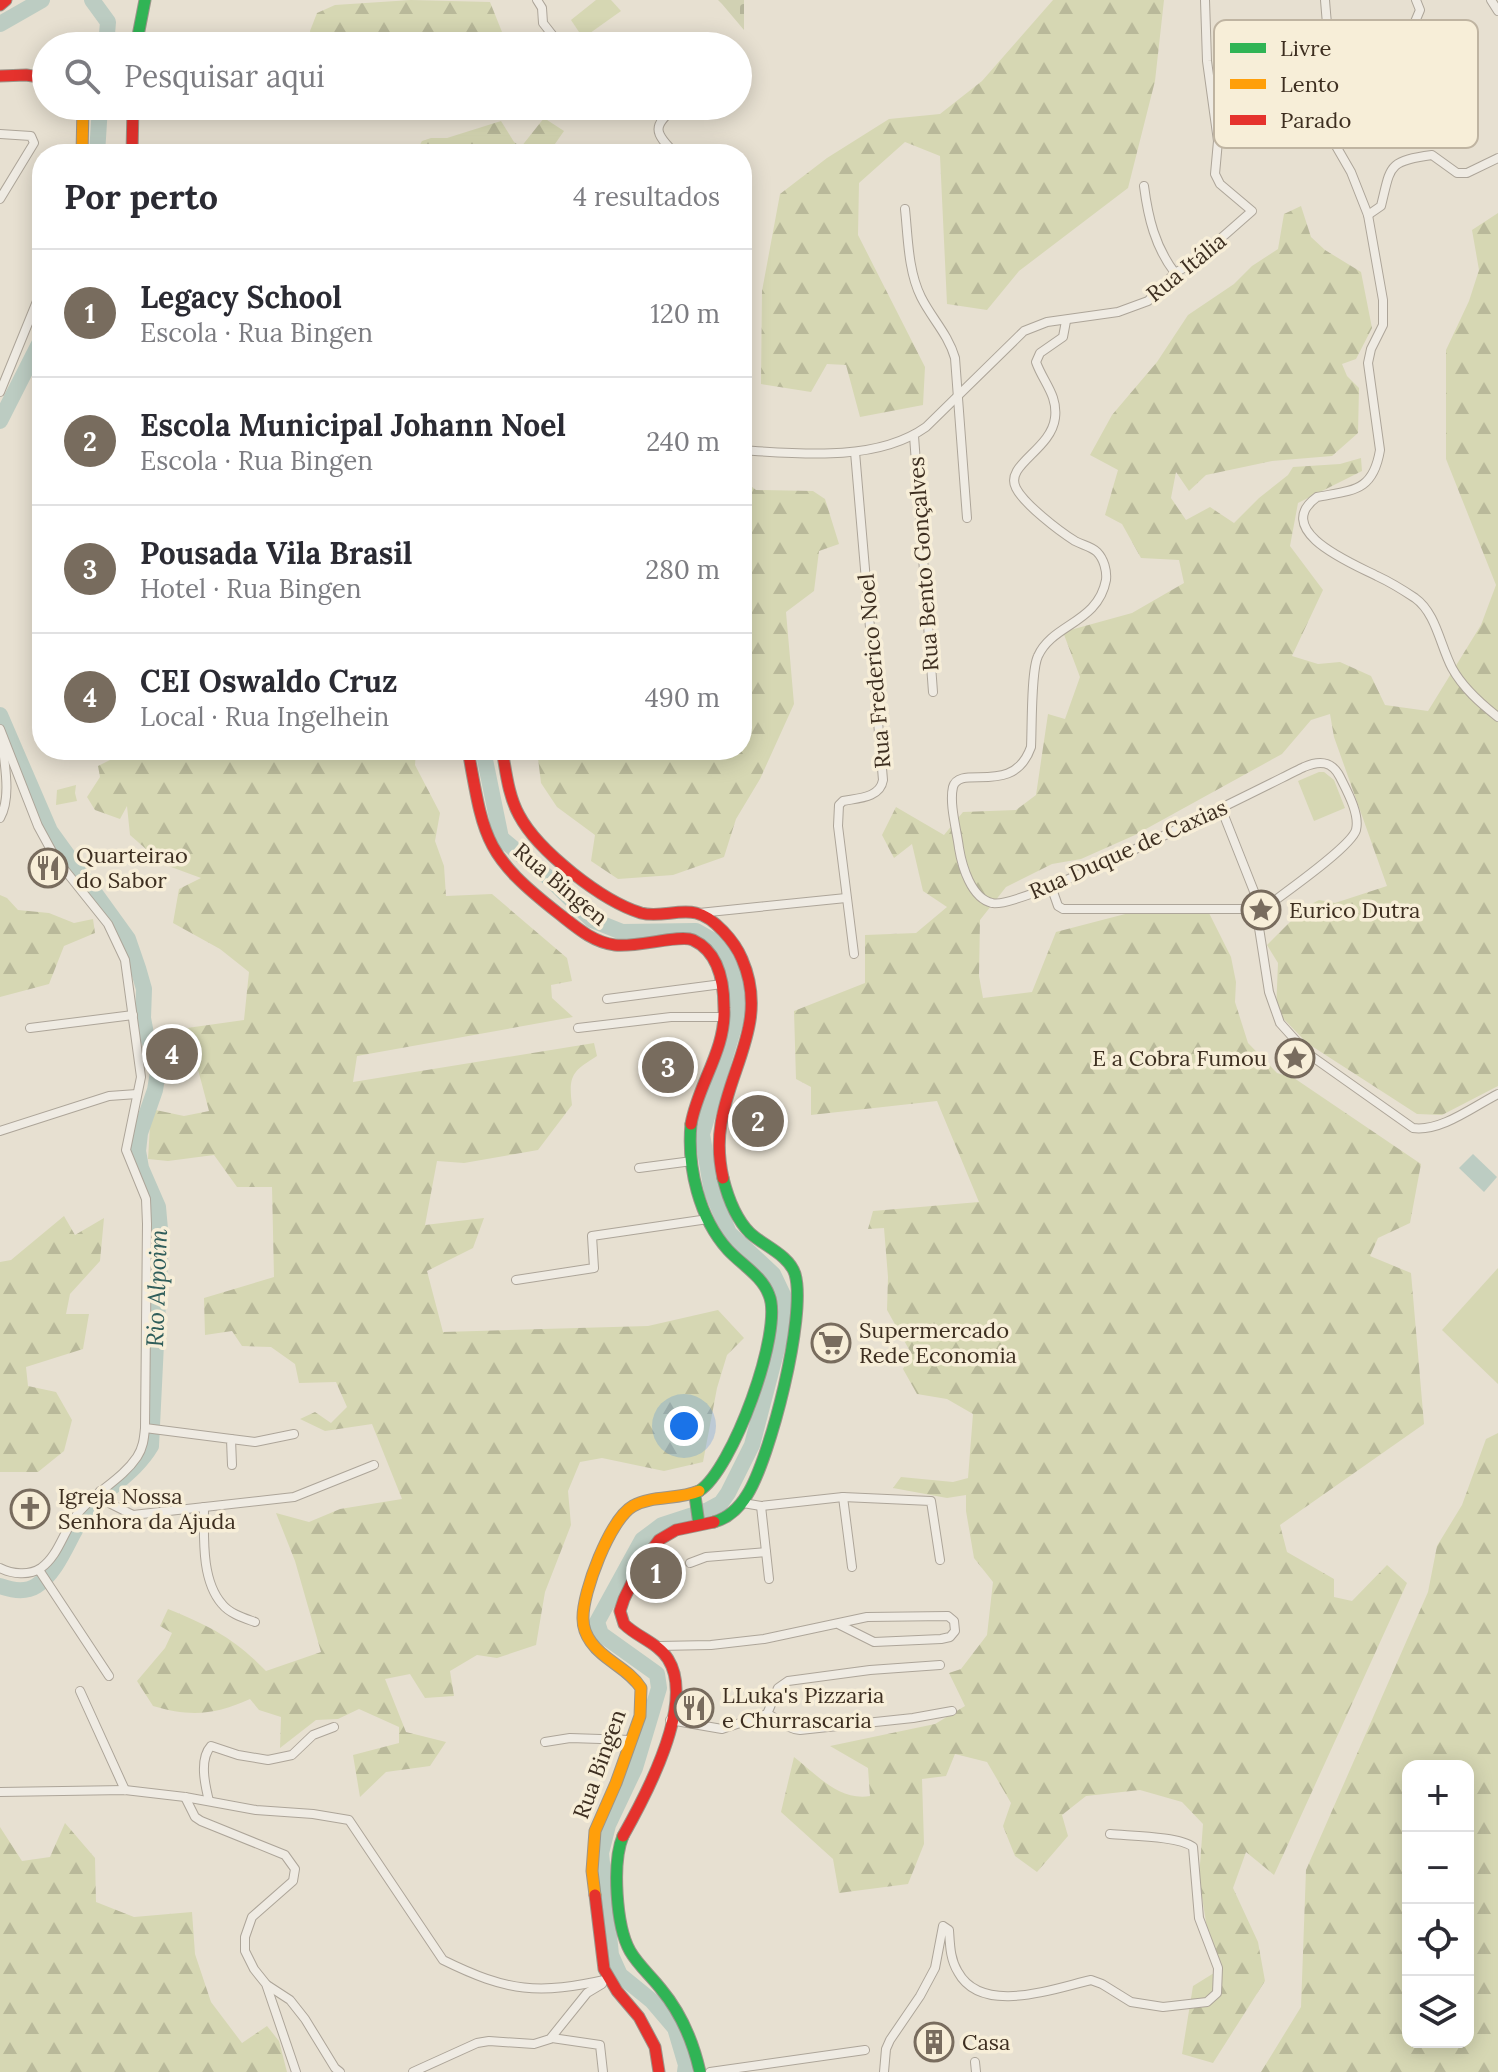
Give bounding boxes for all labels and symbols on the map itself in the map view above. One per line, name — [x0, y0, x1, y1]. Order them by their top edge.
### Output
legend — [1214, 20, 1478, 148]
text: Livre — [1280, 34, 1331, 62]
text: Lento — [1280, 70, 1339, 98]
text: Parado — [1280, 106, 1351, 134]
street label: Rua Itália — [1140, 226, 1232, 308]
street label: Rua Bento Gonçalves — [902, 456, 944, 672]
street label: Rua Frederico Noel — [852, 572, 896, 770]
street label: Rua Duque de Caxias — [1025, 793, 1231, 905]
street label: Rua Bingen — [508, 836, 614, 932]
place label: Quarteirao do Sabor — [76, 841, 188, 894]
restaurant icon: Quarteirao do Sabor — [27, 847, 69, 889]
place icon: Eurico Dutra — [1240, 889, 1282, 931]
place label: Eurico Dutra — [1289, 896, 1420, 924]
pin: 4 — [146, 1024, 198, 1084]
pin: 3 — [642, 1037, 694, 1097]
place icon: E a Cobra Fumou — [1274, 1037, 1316, 1079]
place label: E a Cobra Fumou — [1092, 1044, 1267, 1072]
pin: 2 — [732, 1091, 784, 1151]
water label: Rio Alpoim — [139, 1228, 174, 1348]
place label: Supermercado Rede Economia — [859, 1316, 1017, 1369]
supermarket icon: Supermercado Rede Economia — [810, 1322, 852, 1364]
your location — [664, 1406, 704, 1446]
place label: Igreja Nossa Senhora da Ajuda — [58, 1482, 236, 1535]
church icon: Igreja Nossa Senhora da Ajuda — [9, 1488, 51, 1530]
pin: 1 — [630, 1543, 682, 1603]
place label: LLuka's Pizzaria e Churrascaria — [722, 1681, 884, 1734]
restaurant icon: LLuka's Pizzaria e Churrascaria — [673, 1687, 715, 1729]
street label: Rua Bingen — [566, 1705, 632, 1823]
building icon: Casa — [913, 2021, 955, 2063]
place label: Casa — [962, 2028, 1010, 2056]

